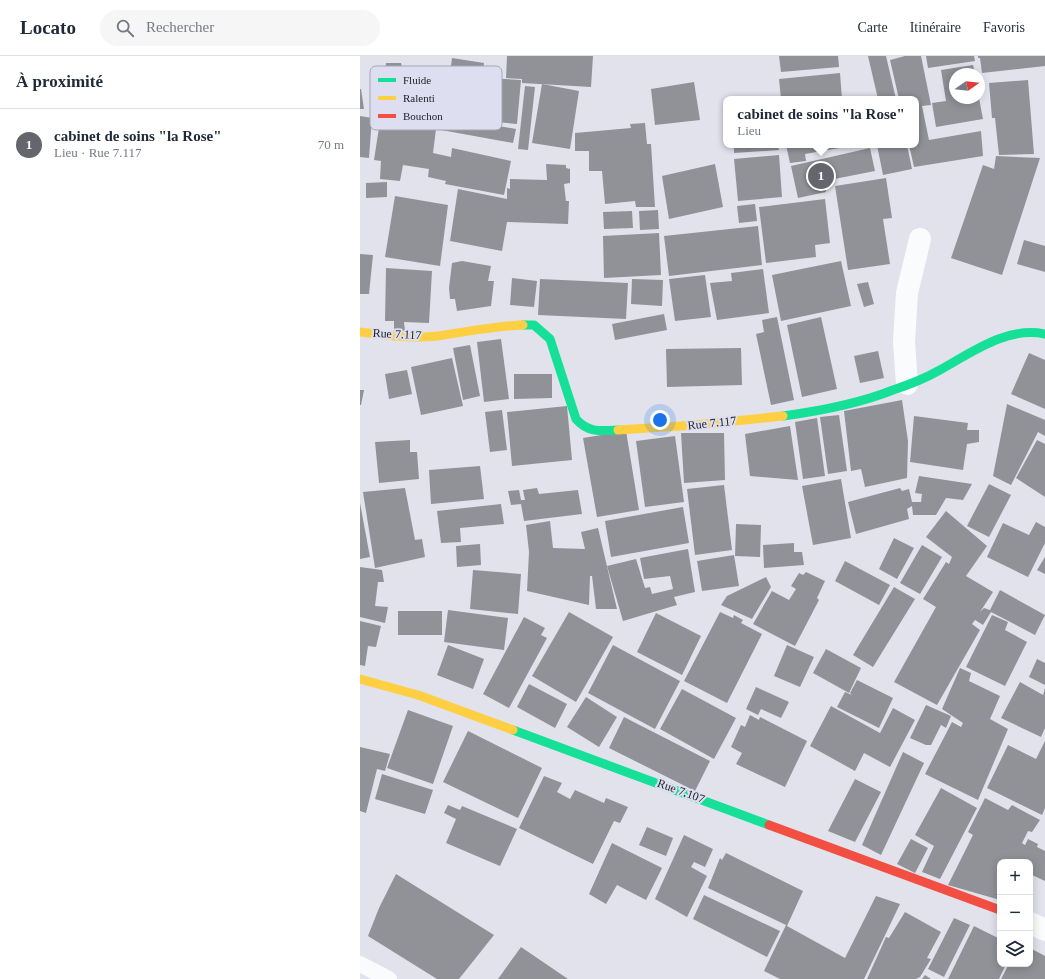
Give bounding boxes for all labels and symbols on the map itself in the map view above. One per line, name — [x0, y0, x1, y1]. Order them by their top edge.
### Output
legend — [370, 66, 502, 130]
north arrow — [949, 68, 985, 104]
text: Fluide — [403, 74, 431, 86]
text: Ralenti — [403, 92, 435, 104]
text: Bouchon — [403, 110, 443, 122]
pin: 1 — [808, 161, 834, 191]
street label: Rue 7.117 — [372, 326, 422, 342]
your location — [650, 410, 670, 430]
street label: Rue 7.117 — [687, 413, 737, 433]
street label: Rue 7.107 — [655, 776, 707, 806]

